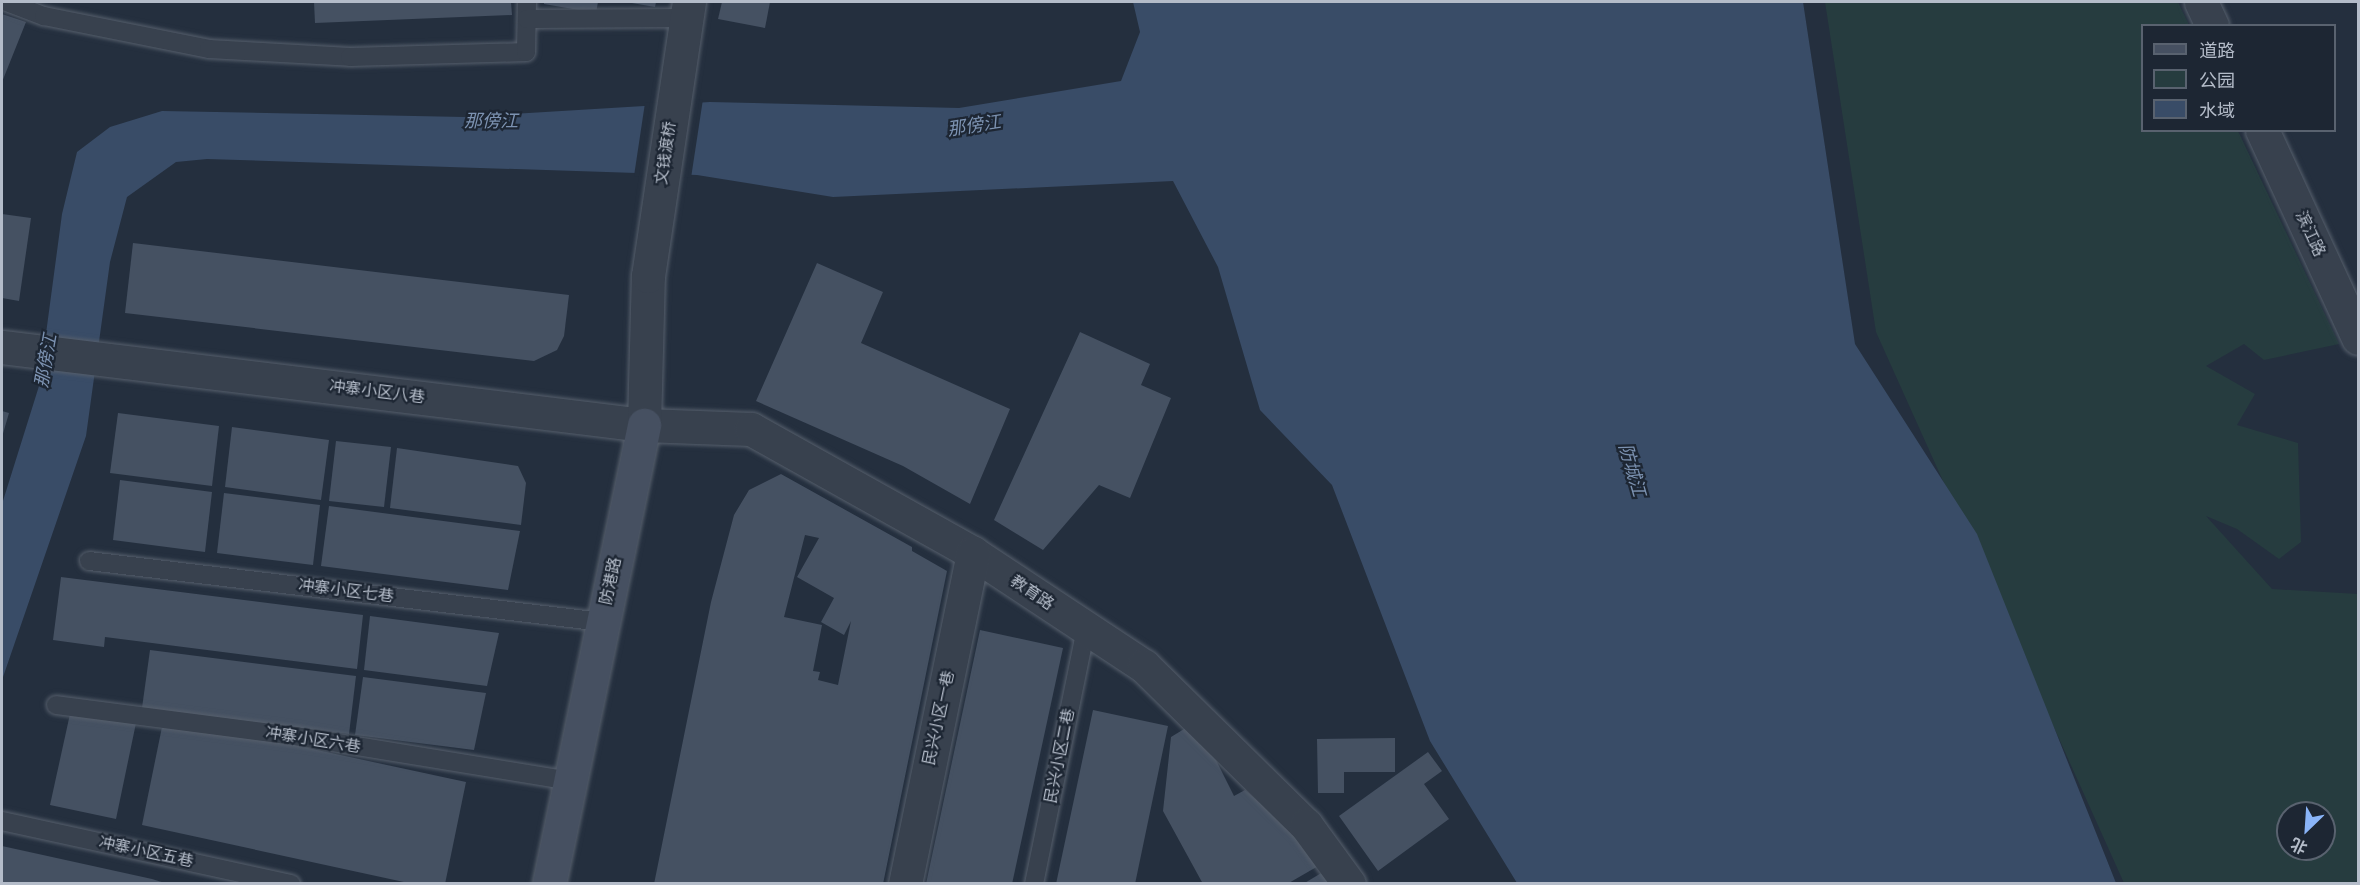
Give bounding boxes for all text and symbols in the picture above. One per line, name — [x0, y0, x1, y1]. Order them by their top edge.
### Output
legend — [2141, 24, 2336, 132]
text: 道路 — [2199, 40, 2235, 62]
text: 公园 — [2199, 70, 2235, 92]
text: 水域 — [2199, 100, 2235, 122]
water label: 那傍江 — [464, 110, 518, 132]
water label: 那傍江 — [946, 111, 1002, 141]
street label: 文钱渡桥 — [652, 120, 680, 186]
street label: 滨江路 — [2291, 208, 2329, 260]
water label: 那傍江 — [31, 333, 61, 389]
street label: 冲寨小区八巷 — [328, 377, 426, 407]
water label: 防城江 — [1614, 441, 1650, 499]
street label: 防港路 — [597, 556, 625, 606]
street label: 教育路 — [1007, 572, 1057, 614]
street label: 冲寨小区七巷 — [297, 576, 395, 606]
street label: 民兴小区一巷 — [920, 669, 958, 767]
street label: 民兴小区二巷 — [1041, 707, 1079, 805]
street label: 冲寨小区六巷 — [264, 723, 362, 757]
north arrow — [2276, 801, 2336, 861]
street label: 冲寨小区五巷 — [97, 833, 195, 871]
text: 北 — [2288, 834, 2310, 858]

